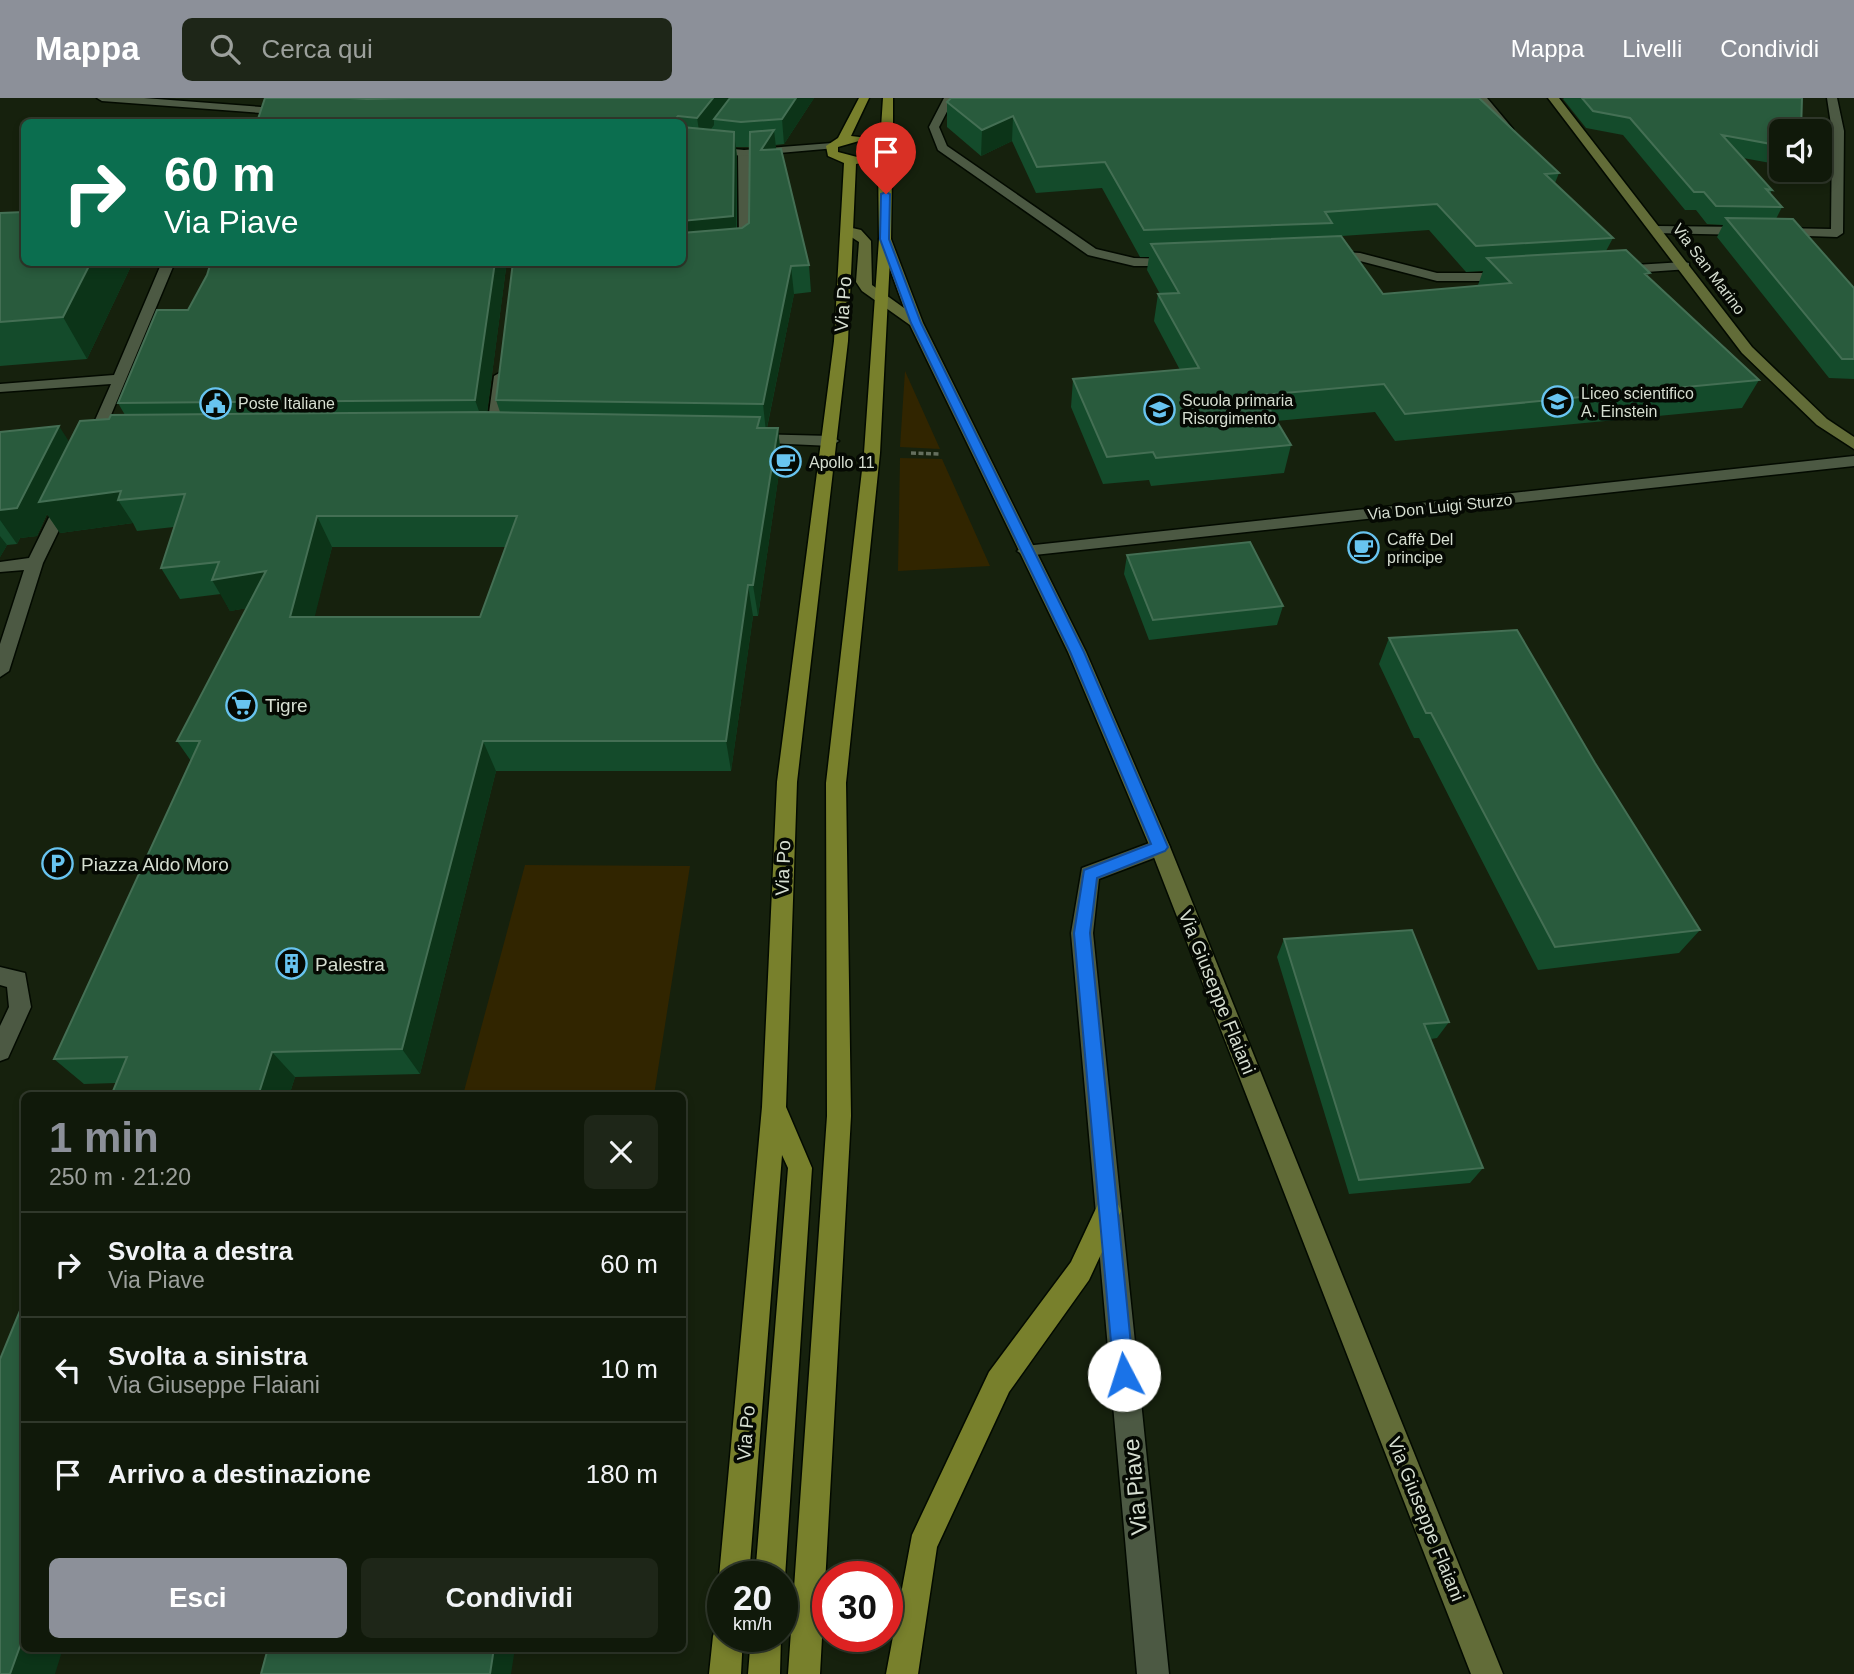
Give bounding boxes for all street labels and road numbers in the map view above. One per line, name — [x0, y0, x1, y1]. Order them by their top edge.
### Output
street label: Via San Marino — [1669, 220, 1749, 318]
street label: Via Po — [831, 276, 855, 332]
street label: Via Don Luigi Sturzo — [1367, 491, 1513, 523]
street label: Via Po — [772, 840, 794, 896]
street label: Via Giuseppe Flaiani — [1174, 907, 1260, 1077]
street label: Via Po — [733, 1404, 759, 1462]
street label: Via Giuseppe Flaiani — [1383, 1434, 1469, 1604]
street label: Via Piave — [1118, 1438, 1152, 1536]

